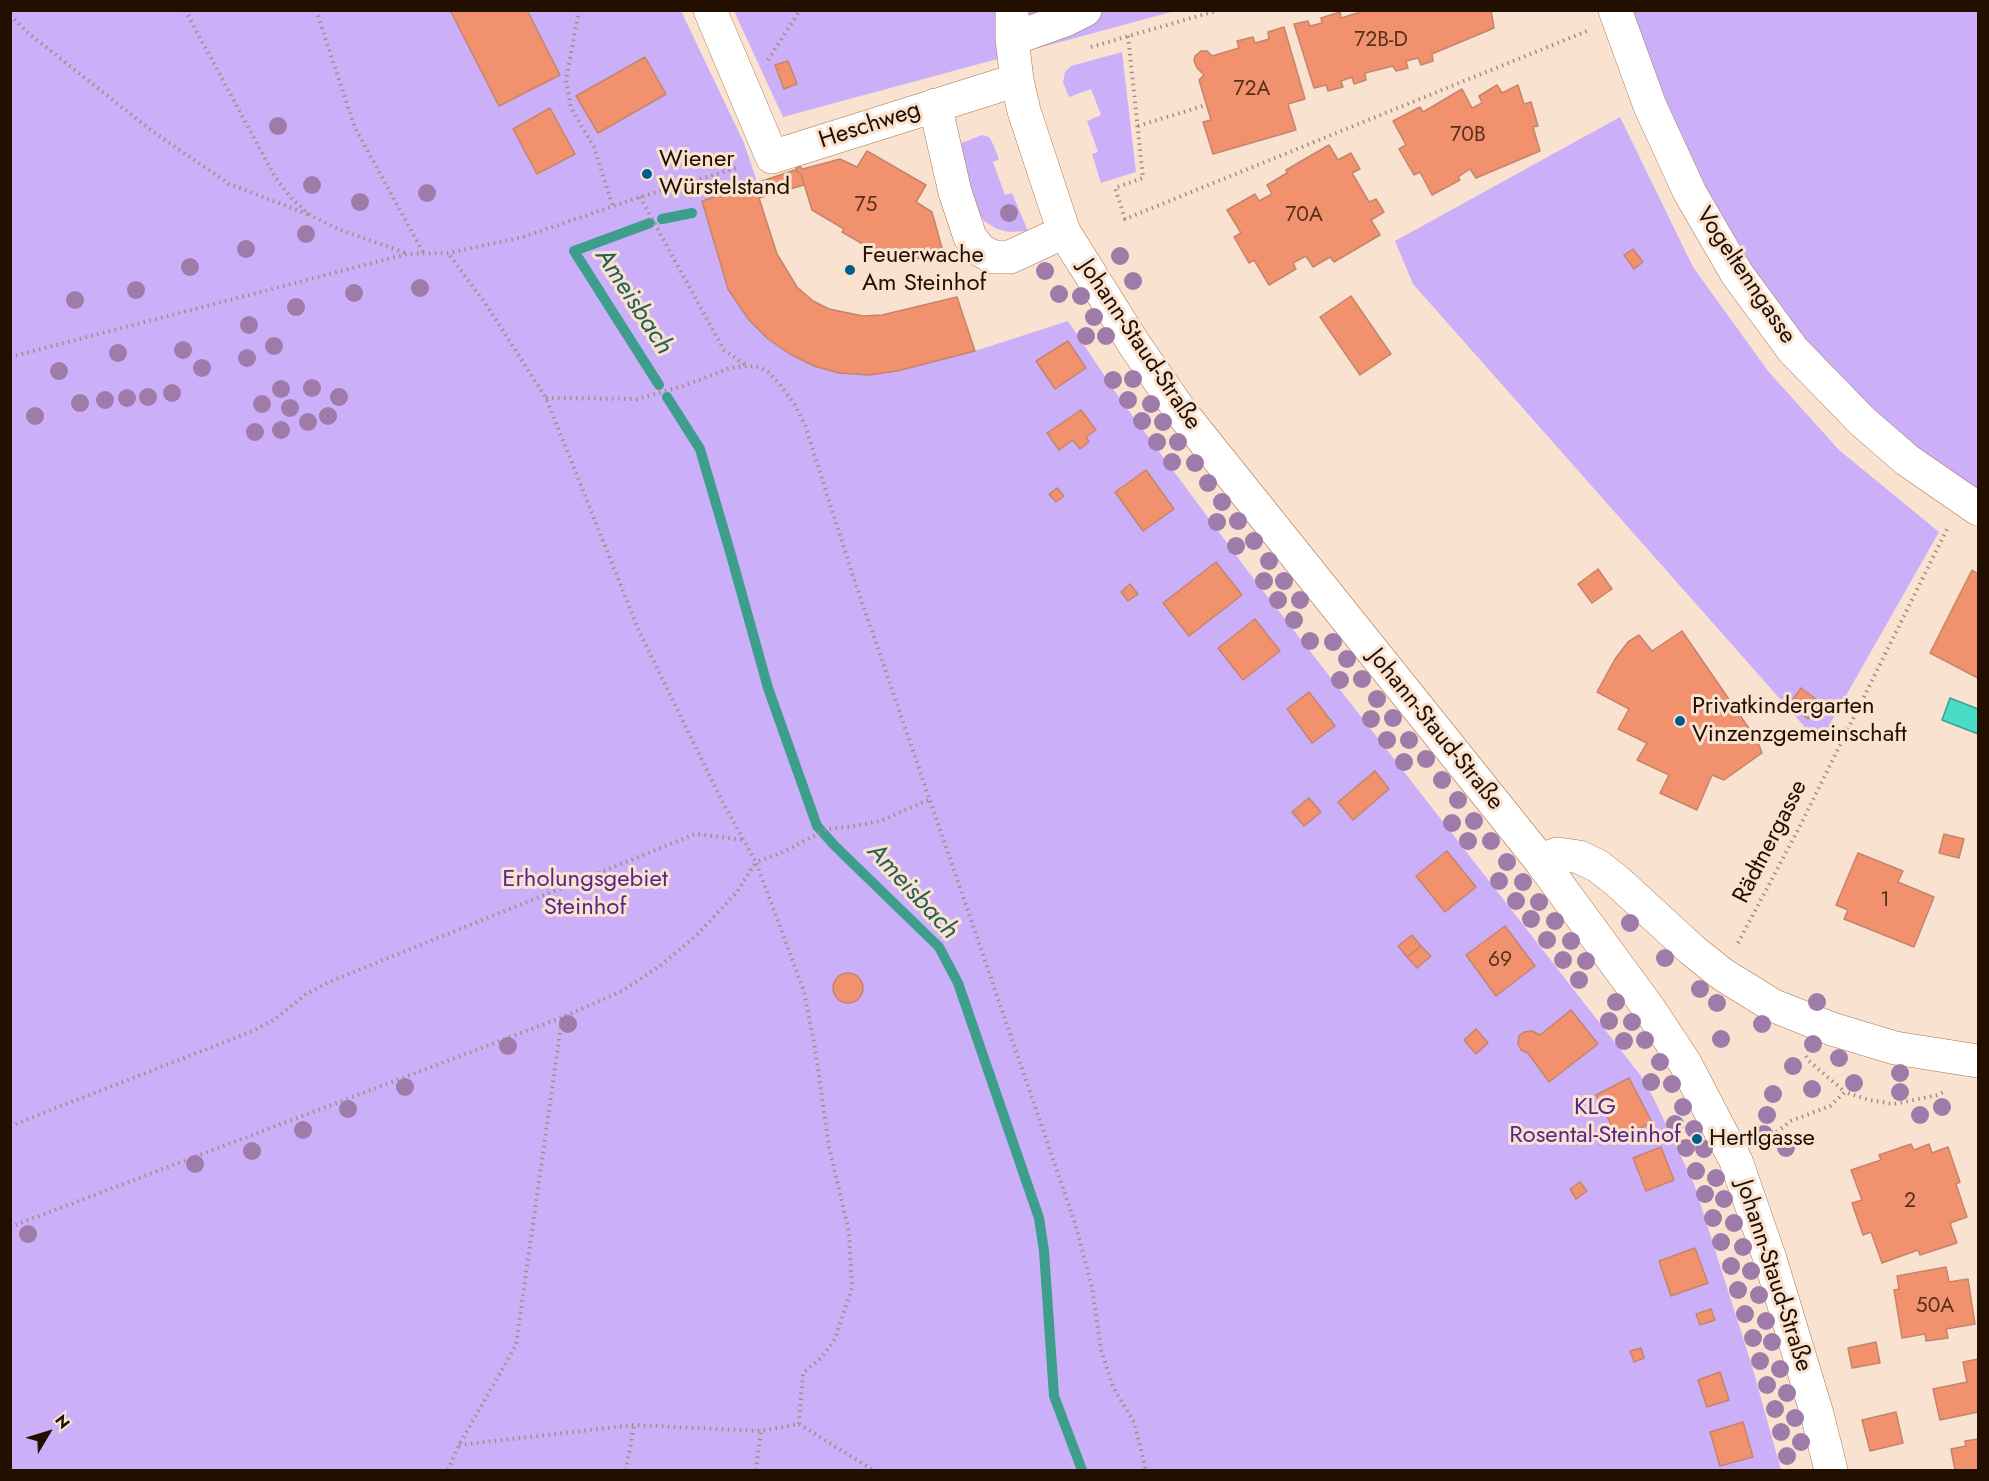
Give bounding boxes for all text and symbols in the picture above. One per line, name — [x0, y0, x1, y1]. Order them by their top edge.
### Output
house number: 72B-D — [1354, 28, 1408, 54]
house number: 72A — [1234, 77, 1270, 103]
street label: Heschweg — [816, 96, 924, 156]
house number: 70B — [1450, 123, 1486, 149]
place label: Wiener Würstelstand — [659, 146, 790, 202]
marker: Wiener Würstelstand — [640, 167, 654, 181]
house number: 75 — [855, 193, 877, 219]
street label: Vogeltenngasse — [1689, 202, 1801, 350]
house number: 70A — [1285, 203, 1323, 229]
place label: Feuerwache Am Steinhof — [862, 242, 986, 298]
water label: Ameisbach — [587, 243, 679, 361]
street label: Johann-Staud-Straße — [1071, 254, 1207, 436]
marker: Feuerwache Am Steinhof — [843, 263, 857, 277]
street label: Johann-Staud-Straße — [1361, 643, 1509, 817]
place label: Privatkindergarten Vinzenzgemeinschaft — [1692, 693, 1907, 749]
marker: Privatkindergarten Vinzenzgemeinschaft — [1673, 714, 1687, 728]
street label: Rädtnergasse — [1728, 776, 1814, 908]
water label: Ameisbach — [860, 837, 964, 947]
park label: Erholungsgebiet Steinhof — [502, 866, 668, 922]
house number: 1 — [1880, 888, 1890, 914]
house number: 69 — [1488, 948, 1512, 974]
park label: KLG Rosental-Steinhof — [1509, 1094, 1681, 1150]
place label: Hertlgasse — [1709, 1125, 1815, 1153]
marker: Hertlgasse — [1690, 1132, 1704, 1146]
street label: Johann-Staud-Straße — [1728, 1177, 1818, 1375]
house number: 2 — [1904, 1189, 1916, 1215]
house number: 50A — [1916, 1294, 1954, 1320]
north arrow — [18, 1403, 78, 1463]
text: N — [50, 1410, 76, 1434]

